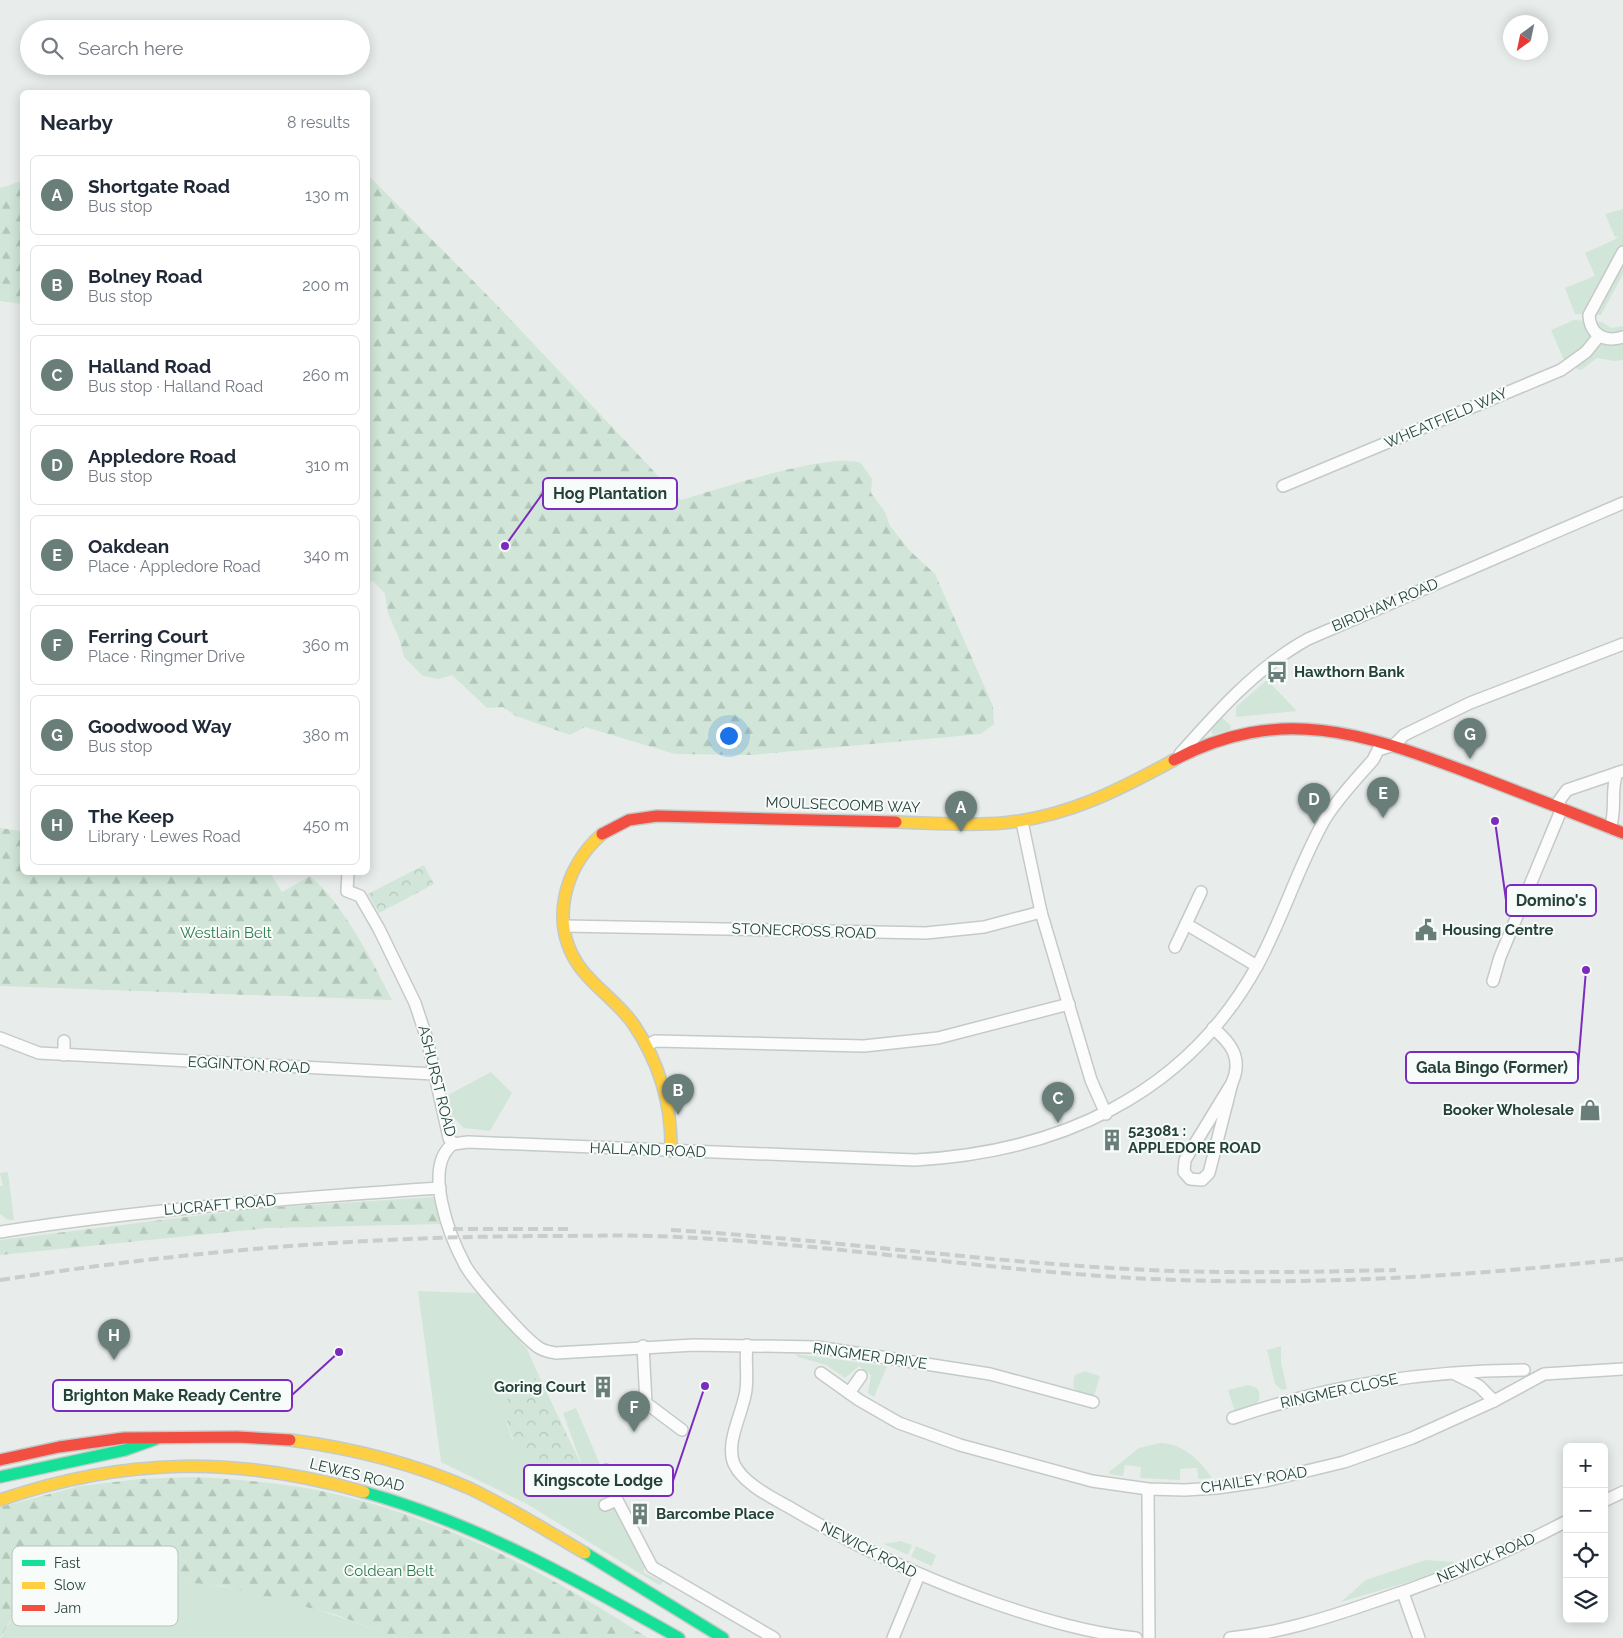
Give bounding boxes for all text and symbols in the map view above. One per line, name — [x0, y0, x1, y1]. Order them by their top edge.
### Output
north arrow — [1503, 15, 1548, 60]
search box — [20, 20, 370, 75]
icon: search — [38, 34, 66, 62]
text: Search here — [78, 37, 184, 59]
text: Nearby — [40, 110, 113, 135]
text: 8 results — [287, 113, 350, 132]
text: Shortgate Road — [88, 175, 230, 197]
text: A — [52, 186, 62, 205]
text: 130 m — [305, 186, 349, 205]
text: Bus stop — [88, 197, 152, 216]
text: Bolney Road — [88, 265, 203, 287]
text: B — [52, 276, 62, 295]
text: 200 m — [302, 276, 349, 295]
text: Bus stop — [88, 287, 152, 306]
text: Halland Road — [88, 355, 211, 377]
text: C — [52, 366, 62, 385]
text: 260 m — [302, 366, 349, 385]
text: Bus stop · Halland Road — [88, 377, 263, 396]
street label: WHEATFIELD WAY — [1382, 384, 1511, 452]
text: Appledore Road — [88, 445, 236, 467]
text: D — [51, 456, 63, 475]
text: 310 m — [305, 456, 349, 475]
text: Bus stop — [88, 467, 152, 486]
callout: Hog Plantation — [543, 478, 677, 509]
text: Hog Plantation — [553, 484, 667, 503]
text: Oakdean — [88, 535, 169, 557]
text: E — [52, 546, 62, 565]
text: 340 m — [303, 546, 349, 565]
text: Place · Appledore Road — [88, 557, 261, 576]
street label: BIRDHAM ROAD — [1329, 574, 1441, 636]
text: Ferring Court — [88, 625, 208, 647]
text: F — [52, 636, 62, 655]
text: 360 m — [302, 636, 349, 655]
text: Place · Ringmer Drive — [88, 647, 245, 666]
bus stop icon: Hawthorn Bank — [1264, 659, 1290, 685]
place label: Hawthorn Bank — [1294, 663, 1405, 681]
text: Goodwood Way — [88, 715, 232, 737]
pin: G — [1454, 718, 1486, 759]
your location — [716, 723, 742, 749]
text: G — [51, 726, 63, 745]
text: 380 m — [302, 726, 349, 745]
text: Bus stop — [88, 737, 152, 756]
pin: E — [1367, 777, 1399, 818]
pin: D — [1298, 783, 1330, 824]
pin: A — [945, 791, 977, 832]
street label: MOULSECOOMB WAY — [765, 793, 921, 817]
text: The Keep — [88, 805, 174, 827]
text: H — [51, 816, 63, 835]
text: 450 m — [303, 816, 349, 835]
text: Library · Lewes Road — [88, 827, 241, 846]
callout: Domino's — [1506, 885, 1596, 916]
text: Domino's — [1516, 891, 1586, 910]
public building icon: Housing Centre — [1413, 917, 1439, 943]
street label: STONECROSS ROAD — [731, 919, 877, 943]
place label: Housing Centre — [1442, 921, 1554, 939]
park label: Westlain Belt — [180, 924, 272, 942]
street label: ASHURST ROAD — [414, 1023, 460, 1139]
callout: Gala Bingo (Former) — [1406, 1052, 1578, 1083]
street label: EGGINTON ROAD — [187, 1053, 311, 1077]
text: Gala Bingo (Former) — [1416, 1058, 1568, 1077]
pin: B — [662, 1074, 694, 1115]
pin: C — [1042, 1082, 1074, 1123]
shop icon: Booker Wholesale — [1577, 1097, 1603, 1123]
place label: Booker Wholesale — [1443, 1101, 1574, 1119]
place label: 523081 : APPLEDORE ROAD — [1128, 1122, 1261, 1157]
building icon: 523081 : APPLEDORE ROAD — [1099, 1127, 1125, 1153]
street label: HALLAND ROAD — [589, 1139, 707, 1161]
street label: LUCRAFT ROAD — [163, 1191, 277, 1219]
pin: H — [98, 1319, 130, 1360]
street label: RINGMER DRIVE — [812, 1339, 928, 1373]
street label: RINGMER CLOSE — [1279, 1370, 1399, 1412]
building icon: Goring Court — [590, 1374, 616, 1400]
place label: Goring Court — [494, 1378, 586, 1396]
callout: Brighton Make Ready Centre — [53, 1380, 292, 1411]
text: Brighton Make Ready Centre — [63, 1386, 282, 1405]
pin: F — [618, 1391, 650, 1432]
map controls — [1563, 1443, 1608, 1623]
button: + — [1563, 1443, 1608, 1488]
street label: LEWES ROAD — [308, 1455, 407, 1496]
street label: CHAILEY ROAD — [1199, 1463, 1309, 1497]
callout: Kingscote Lodge — [524, 1465, 673, 1496]
text: Kingscote Lodge — [533, 1471, 663, 1490]
button: − — [1563, 1488, 1608, 1533]
building icon: Barcombe Place — [627, 1501, 653, 1527]
place label: Barcombe Place — [656, 1505, 774, 1523]
street label: NEWICK ROAD — [818, 1518, 920, 1582]
street label: NEWICK ROAD — [1434, 1529, 1538, 1587]
button: locate — [1563, 1533, 1608, 1578]
legend — [12, 1546, 178, 1626]
text: Fast — [54, 1555, 81, 1571]
park label: Coldean Belt — [344, 1562, 434, 1580]
text: Slow — [54, 1577, 86, 1593]
button: layers — [1563, 1578, 1608, 1623]
text: Jam — [54, 1600, 81, 1616]

